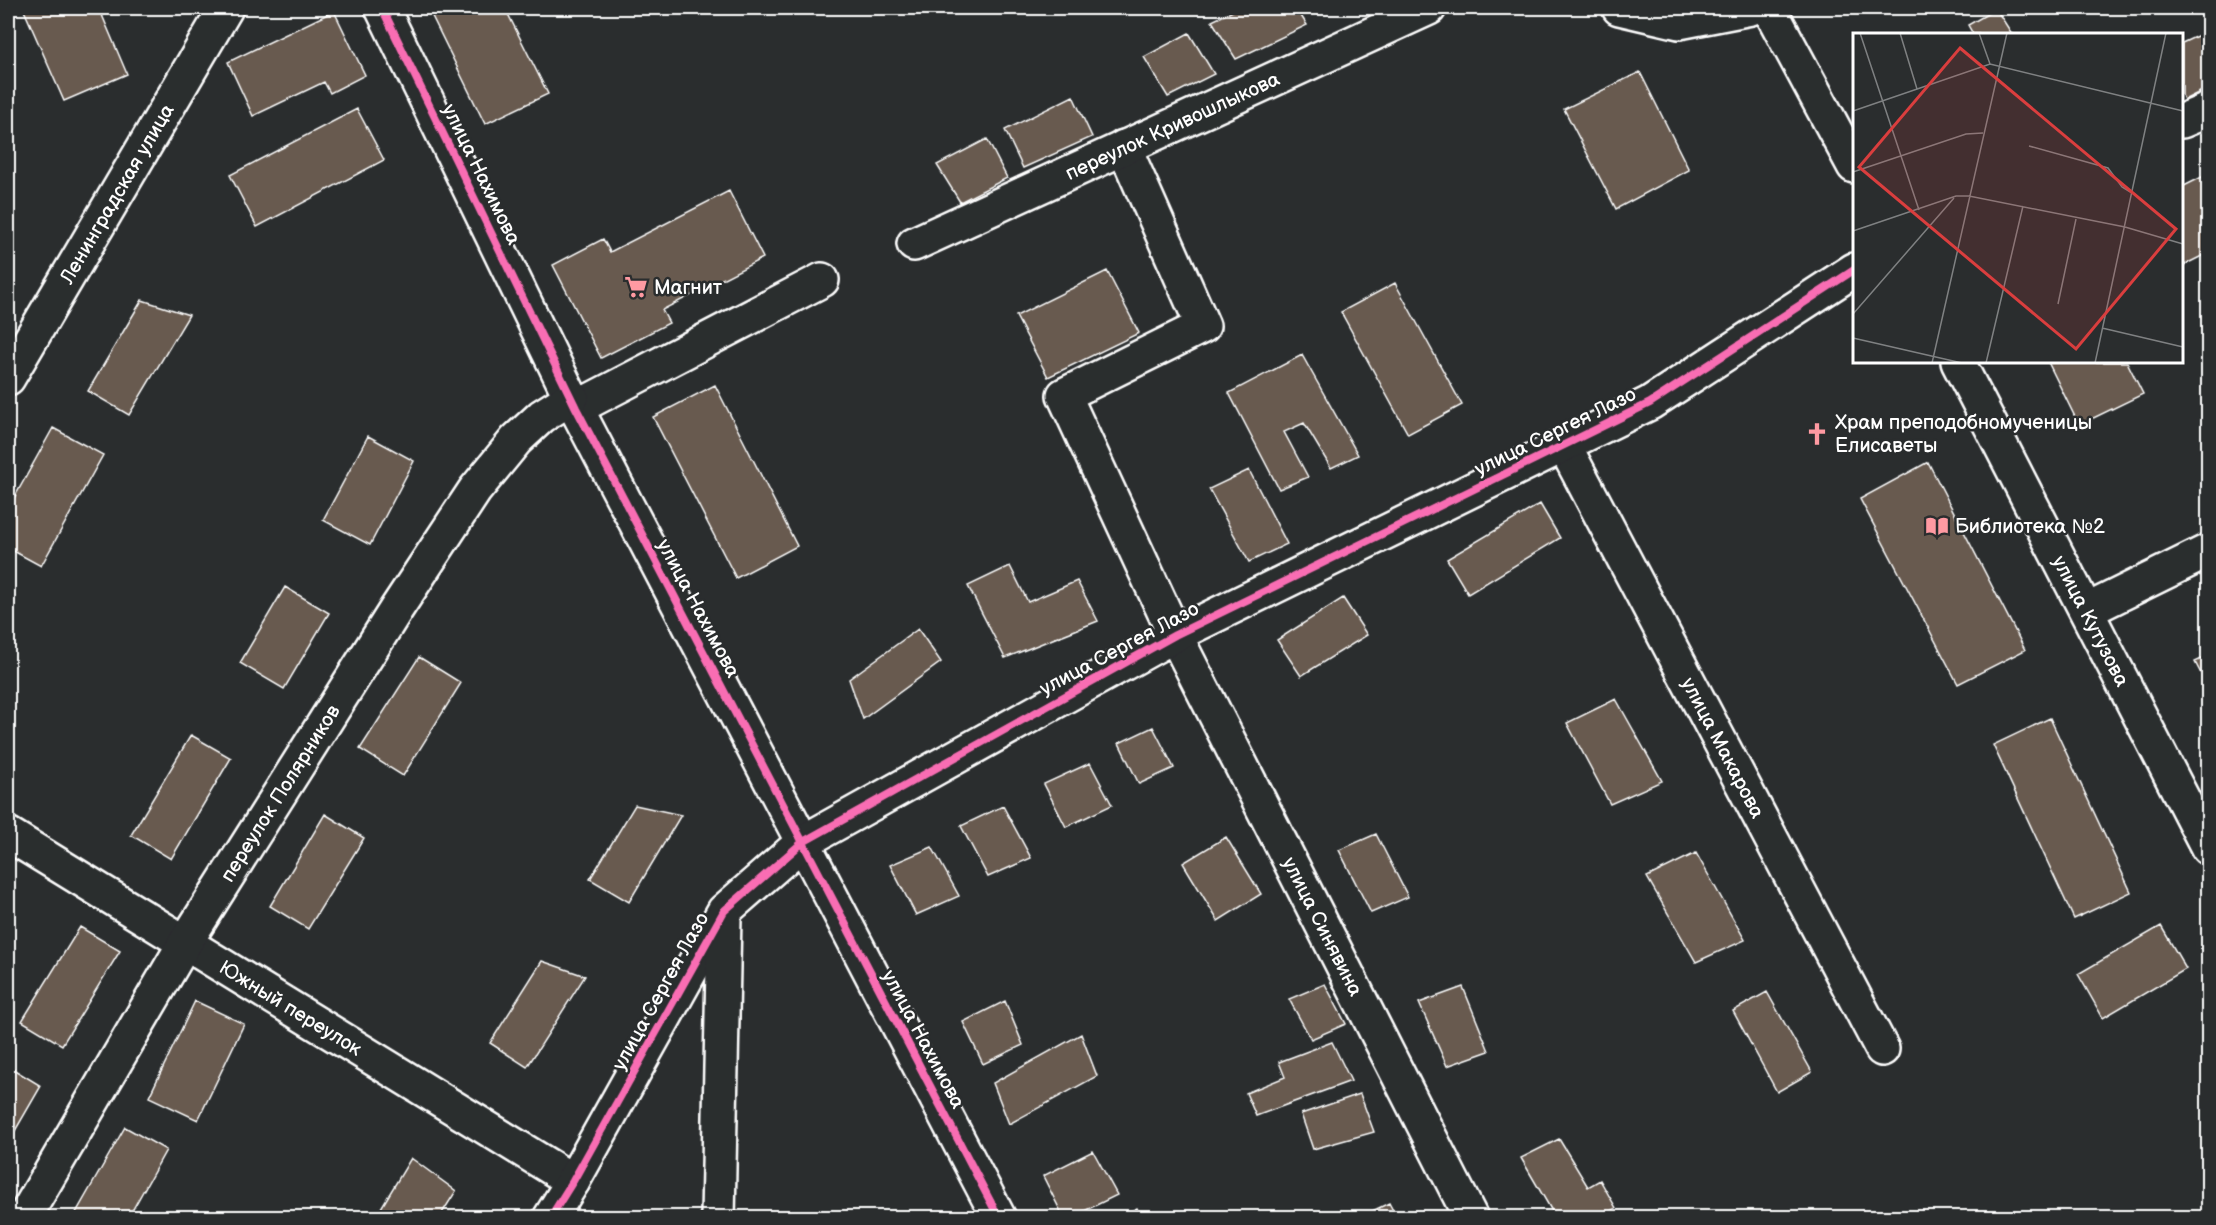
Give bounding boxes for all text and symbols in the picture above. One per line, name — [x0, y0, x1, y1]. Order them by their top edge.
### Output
inset map — [1853, 33, 2183, 363]
street label: переулок Кривошлыкова — [1062, 67, 1284, 186]
street label: Ленинградская улица — [55, 100, 180, 289]
street label: улица Нахимова — [437, 100, 526, 249]
supermarket icon: Магнит — [623, 274, 649, 300]
place label: Магнит — [654, 276, 723, 300]
street label: улица Сергея Лазо — [1471, 382, 1640, 481]
place label: Храм преподобномученицы Елисаветы — [1835, 411, 2092, 458]
church icon: Храм преподобномученицы Елисаветы — [1804, 421, 1830, 447]
library icon: Библиотека №2 — [1924, 513, 1950, 539]
place label: Библиотека №2 — [1955, 515, 2105, 539]
street label: улица Нахимова — [651, 535, 745, 682]
street label: улица Кутузова — [2047, 552, 2134, 691]
street label: улица Сергея Лазо — [1036, 597, 1203, 701]
street label: улица Макарова — [1676, 674, 1769, 823]
street label: переулок Полярников — [216, 700, 346, 887]
street label: улица Синявина — [1277, 853, 1367, 1000]
street label: улица Сергея Лазо — [608, 908, 714, 1075]
street label: Южный переулок — [215, 956, 366, 1062]
street label: улица Нахимова — [876, 966, 970, 1113]

